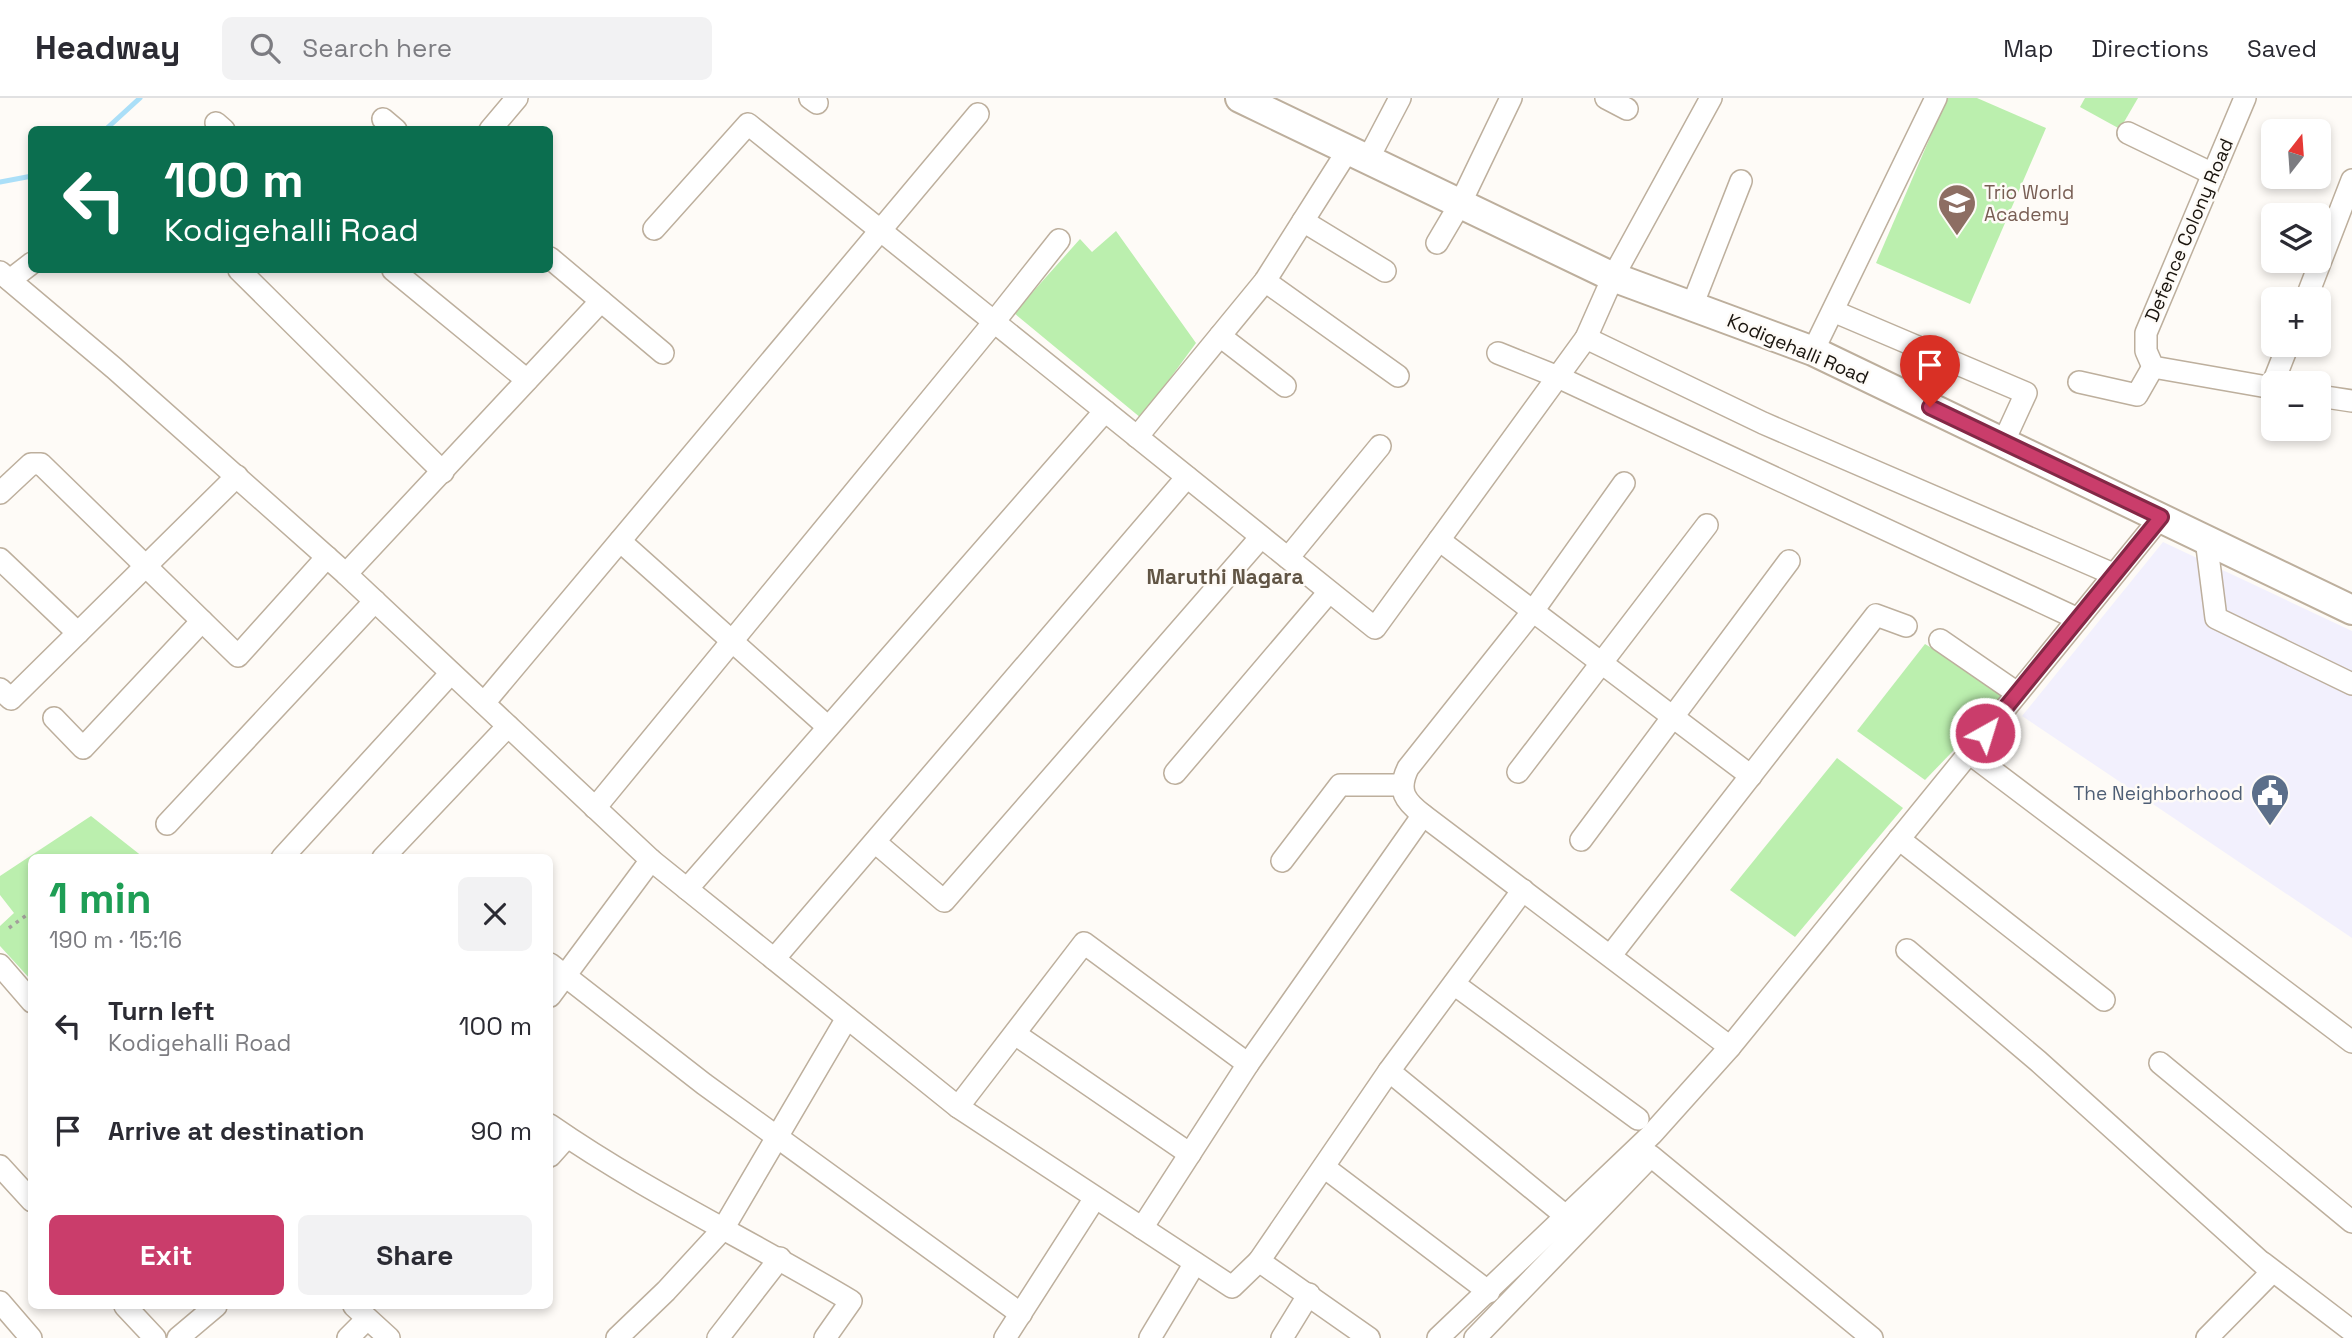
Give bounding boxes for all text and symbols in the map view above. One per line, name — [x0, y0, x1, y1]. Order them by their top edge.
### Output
search box — [222, 17, 712, 80]
text: Headway — [35, 27, 180, 69]
icon: search — [246, 29, 284, 67]
text: Search here — [302, 31, 452, 65]
text: Map — [2003, 33, 2053, 64]
text: Directions — [2091, 33, 2209, 64]
text: Saved — [2247, 33, 2317, 64]
north arrow — [2261, 119, 2331, 189]
map controls — [2261, 119, 2331, 441]
street label: Defence Colony Road — [2139, 135, 2239, 325]
text: 100 m — [164, 149, 304, 211]
icon: left — [49, 154, 140, 245]
place label: Trio World Academy — [1984, 180, 2074, 227]
school or university icon: Trio World Academy — [1936, 182, 1978, 237]
button: layers — [2261, 203, 2331, 273]
text: Kodigehalli Road — [164, 210, 419, 250]
button: + — [2261, 287, 2331, 357]
street label: Kodigehalli Road — [1723, 308, 1873, 390]
pin — [1900, 335, 1960, 407]
icon: arrive — [1911, 346, 1949, 384]
button: − — [2261, 371, 2331, 441]
district label: Maruthi Nagara — [1146, 563, 1304, 590]
position arrow — [1948, 696, 2022, 770]
public building icon: The Neighborhood — [2249, 772, 2291, 827]
place label: The Neighborhood — [2073, 781, 2243, 806]
text: 1 min — [49, 872, 152, 925]
button: close — [458, 877, 532, 951]
text: 190 m · 15:16 — [49, 925, 182, 955]
text: Turn left — [108, 994, 215, 1028]
icon: left — [49, 1007, 87, 1045]
text: 100 m — [459, 1009, 532, 1043]
text: Kodigehalli Road — [108, 1028, 291, 1058]
icon: arrive — [49, 1112, 87, 1150]
text: Arrive at destination — [108, 1114, 365, 1148]
text: 90 m — [470, 1114, 532, 1148]
button: Exit — [49, 1215, 284, 1295]
button: Share — [298, 1215, 532, 1295]

